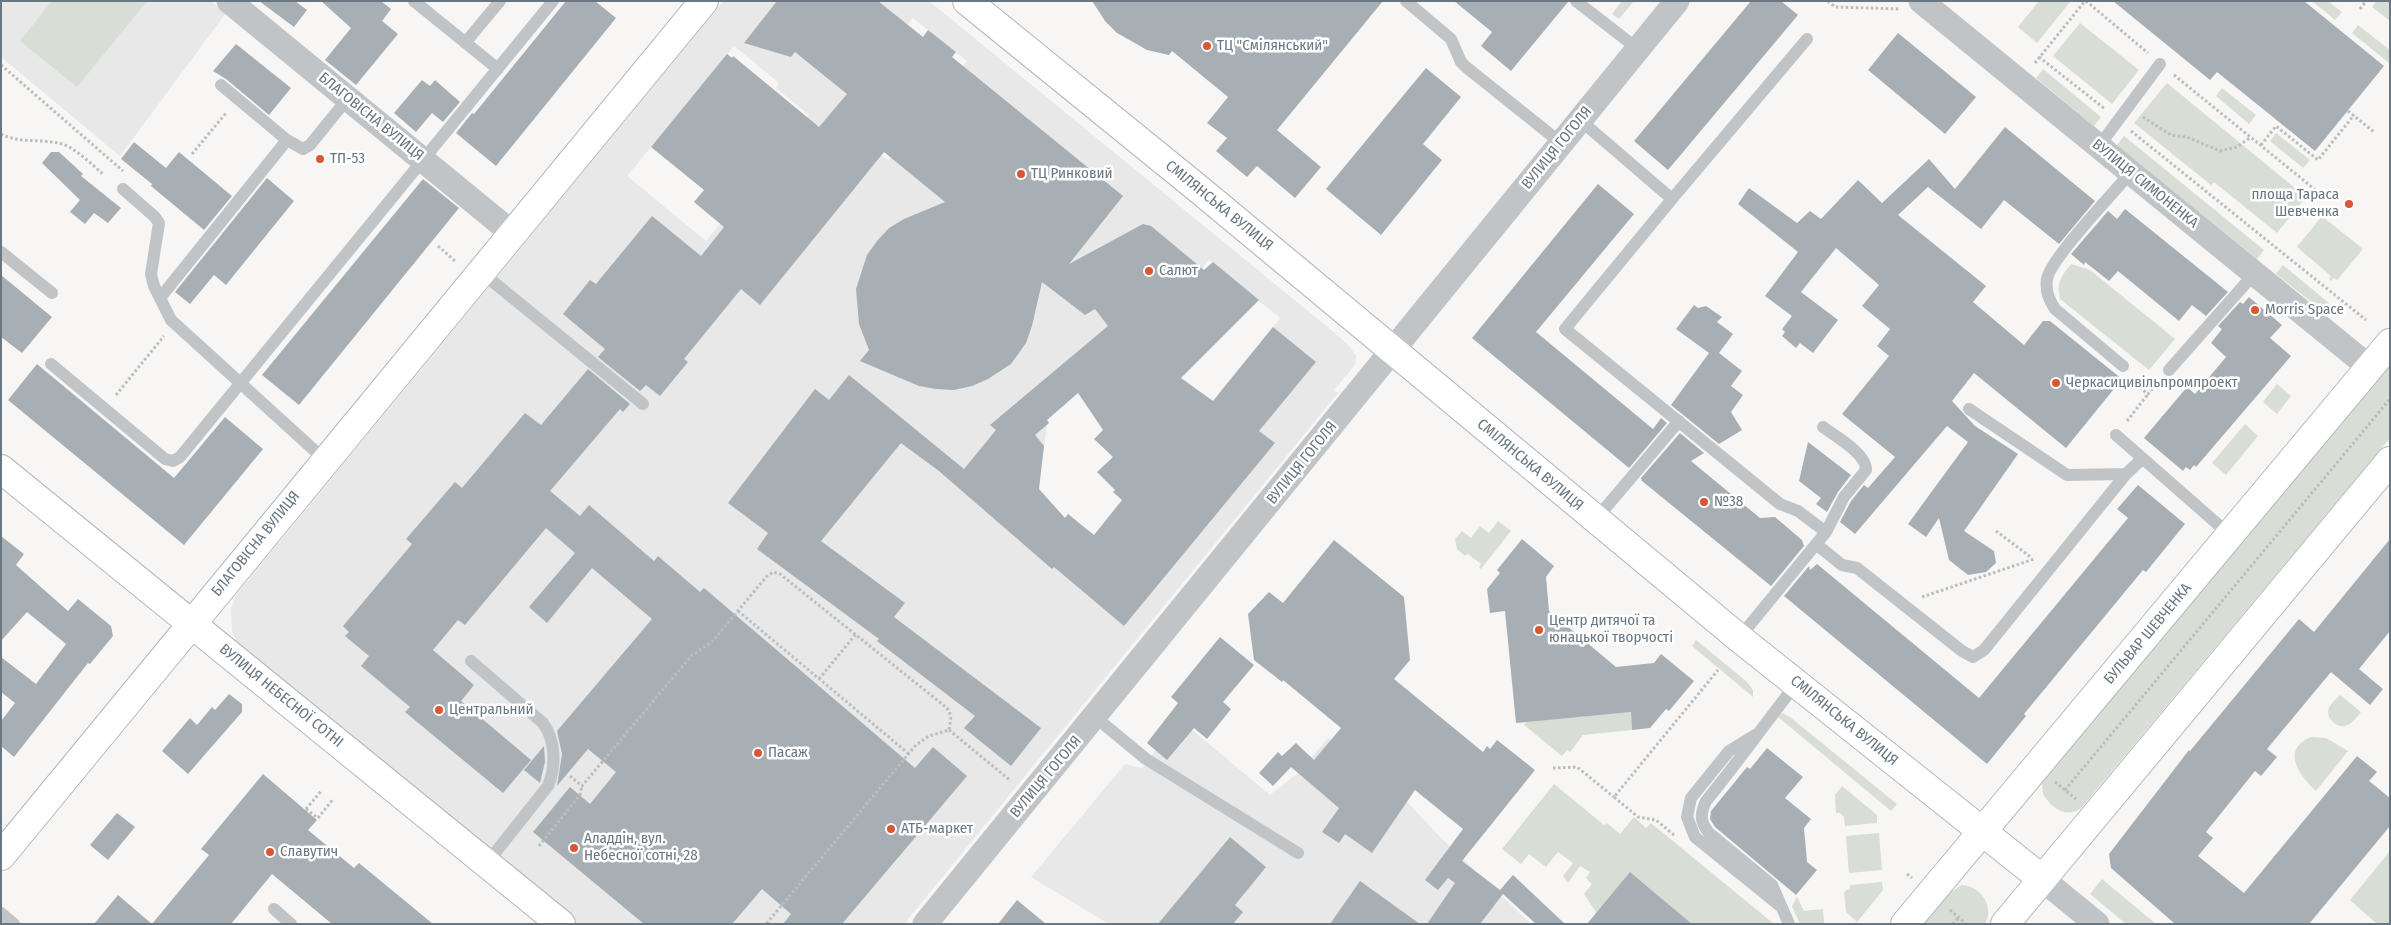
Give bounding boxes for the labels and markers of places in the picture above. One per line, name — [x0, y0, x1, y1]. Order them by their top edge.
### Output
place label: ТЦ "Смілянський" — [1217, 37, 1328, 55]
marker: ТЦ "Смілянський" — [1201, 40, 1213, 52]
place label: ТП-53 — [330, 150, 365, 168]
marker: ТП-53 — [314, 153, 326, 165]
place label: ТЦ Ринковий — [1031, 165, 1113, 183]
marker: ТЦ Ринковий — [1015, 168, 1027, 180]
place label: площа Тараса Шевченка — [2251, 186, 2339, 221]
marker: площа Тараса Шевченка — [2343, 198, 2355, 210]
place label: Салют — [1159, 262, 1198, 280]
marker: Салют — [1143, 265, 1155, 277]
place label: Morris Space — [2265, 301, 2344, 319]
marker: Morris Space — [2249, 304, 2261, 316]
place label: Черкасицивільпромпроект — [2066, 374, 2238, 392]
marker: Черкасицивільпромпроект — [2050, 377, 2062, 389]
place label: №38 — [1714, 493, 1743, 511]
marker: №38 — [1698, 496, 1710, 508]
place label: Центр дитячої та юнацької творчості — [1549, 612, 1673, 647]
marker: Центр дитячої та юнацької творчості — [1533, 624, 1545, 636]
place label: Центральний — [449, 701, 533, 719]
marker: Центральний — [433, 704, 445, 716]
place label: Пасаж — [768, 744, 808, 762]
marker: Пасаж — [752, 747, 764, 759]
place label: АТБ-маркет — [901, 820, 973, 838]
marker: АТБ-маркет — [885, 823, 897, 835]
place label: Аладдін, вул. Небесної сотні, 28 — [584, 830, 698, 865]
marker: Аладдін, вул. Небесної сотні, 28 — [568, 842, 580, 854]
place label: Славутич — [280, 843, 338, 861]
marker: Славутич — [264, 846, 276, 858]

